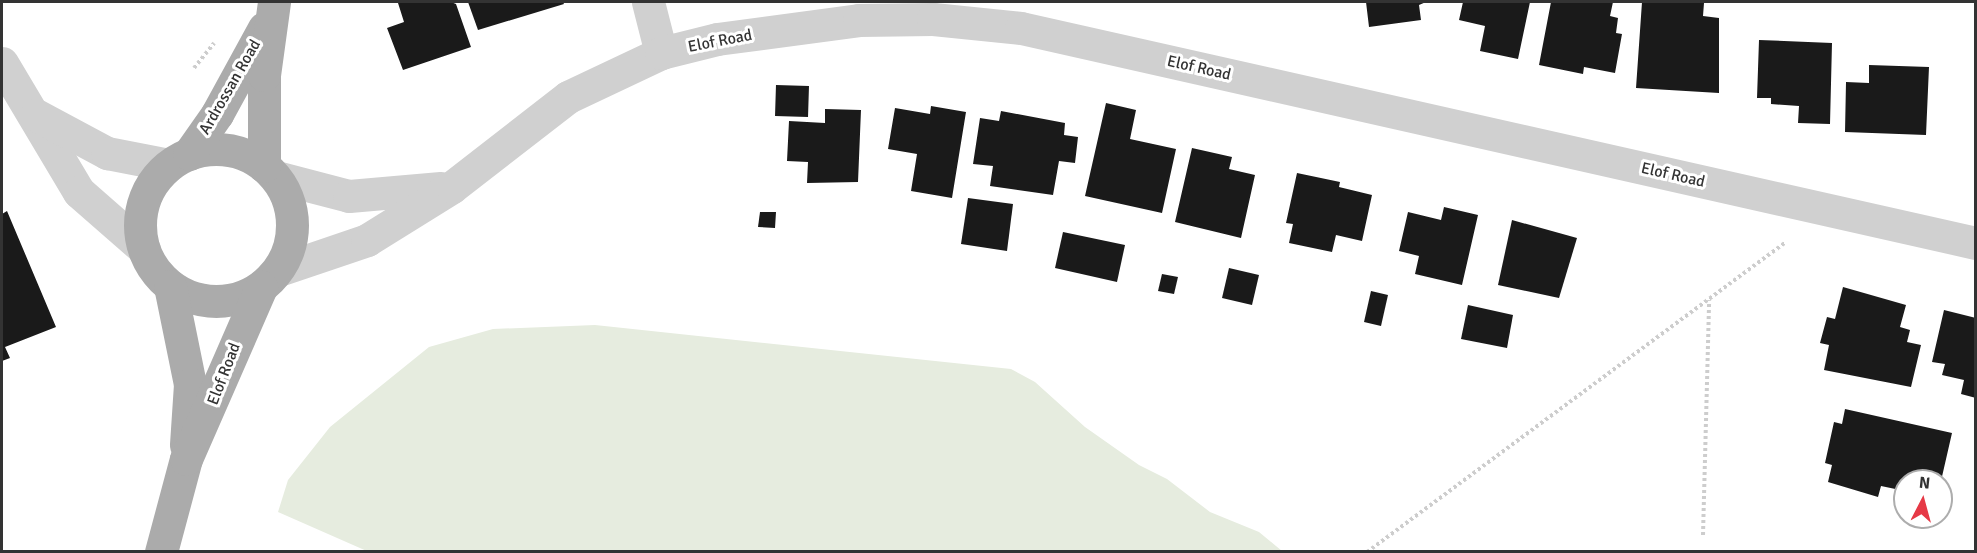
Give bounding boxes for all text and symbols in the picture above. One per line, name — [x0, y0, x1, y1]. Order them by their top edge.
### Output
street label: Elof Road — [686, 25, 754, 57]
street label: Ardrossan Road — [195, 36, 265, 138]
street label: Elof Road — [1165, 51, 1233, 85]
street label: Elof Road — [1639, 158, 1707, 192]
street label: Elof Road — [203, 340, 245, 408]
north arrow — [1893, 469, 1953, 529]
text: N — [1918, 473, 1931, 494]

